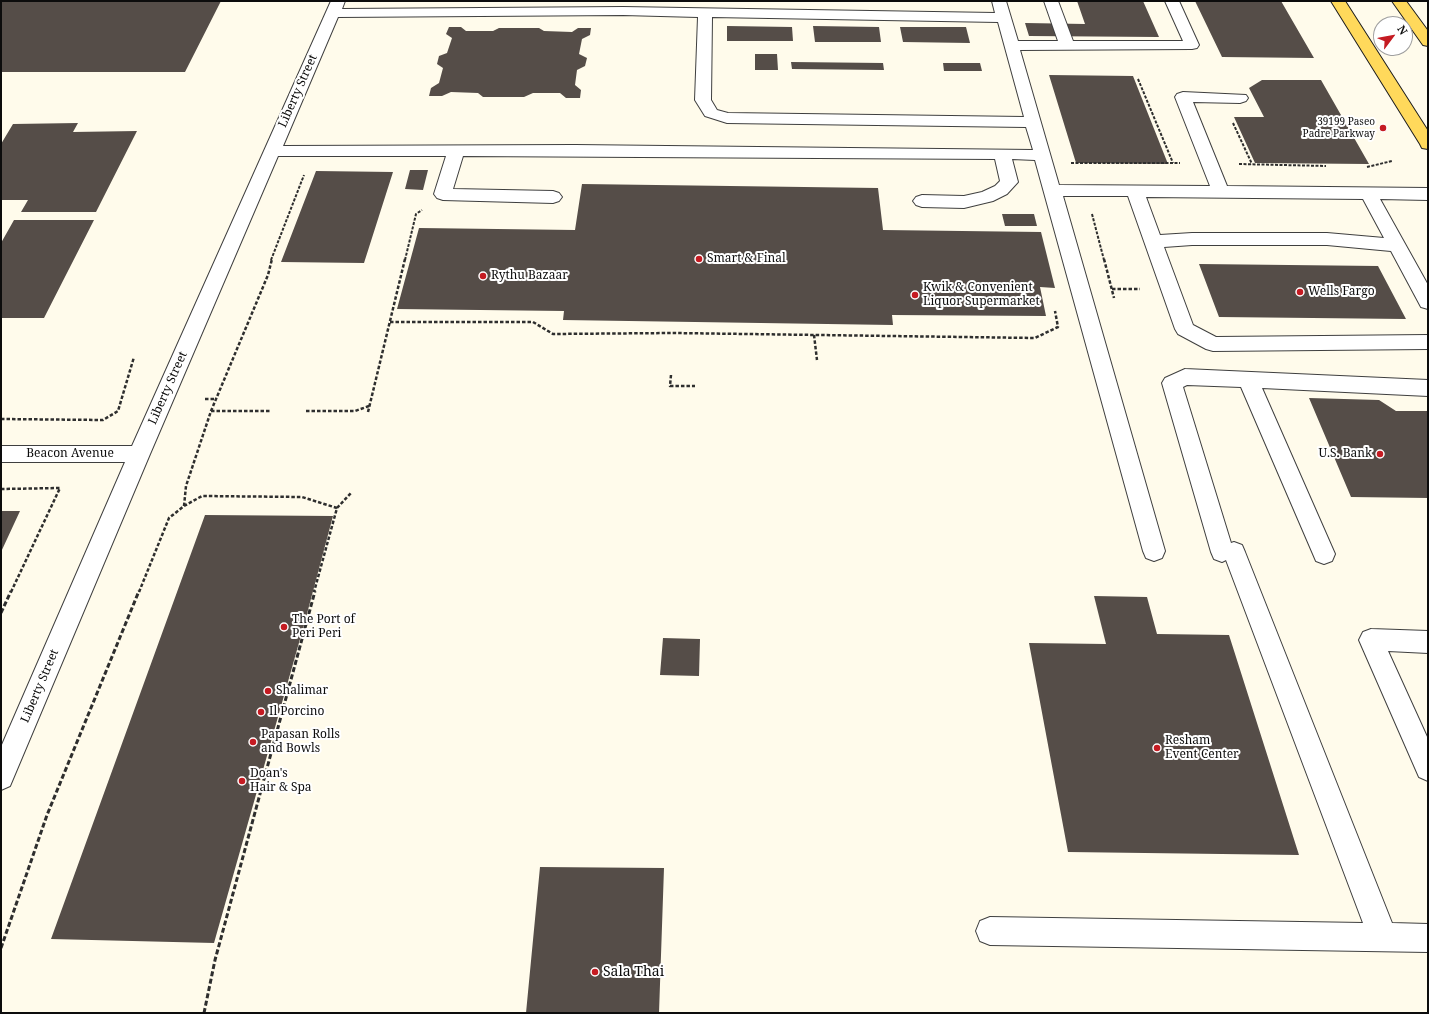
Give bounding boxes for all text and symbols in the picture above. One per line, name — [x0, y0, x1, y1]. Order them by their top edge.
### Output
north arrow — [1373, 16, 1413, 56]
text: N — [1394, 22, 1411, 38]
street label: Liberty Street — [275, 52, 321, 130]
place label: 39199 Paseo Padre Parkway — [1303, 116, 1375, 140]
marker: 39199 Paseo Padre Parkway — [1378, 123, 1388, 133]
place label: Smart & Final — [707, 252, 786, 266]
marker: Smart & Final — [694, 254, 704, 264]
place label: Rythu Bazaar — [491, 269, 568, 283]
marker: Rythu Bazaar — [478, 271, 488, 281]
place label: Kwik & Convenient Liquor Supermarket — [923, 281, 1040, 309]
place label: Wells Fargo — [1308, 285, 1375, 299]
marker: Wells Fargo — [1295, 287, 1305, 297]
marker: Kwik & Convenient Liquor Supermarket — [910, 290, 920, 300]
street label: Liberty Street — [145, 349, 191, 427]
street label: Beacon Avenue — [26, 447, 114, 461]
place label: U.S. Bank — [1319, 447, 1372, 461]
marker: U.S. Bank — [1375, 449, 1385, 459]
place label: The Port of Peri Peri — [292, 613, 355, 641]
marker: The Port of Peri Peri — [279, 622, 289, 632]
street label: Liberty Street — [18, 647, 62, 725]
place label: Shalimar — [276, 684, 328, 698]
marker: Shalimar — [263, 686, 273, 696]
place label: Il Porcino — [269, 705, 324, 719]
marker: Il Porcino — [256, 707, 266, 717]
place label: Papasan Rolls and Bowls — [261, 728, 340, 756]
place label: Resham Event Center — [1165, 734, 1239, 762]
marker: Papasan Rolls and Bowls — [248, 737, 258, 747]
marker: Resham Event Center — [1152, 743, 1162, 753]
place label: Doan's Hair & Spa — [250, 767, 312, 795]
marker: Doan's Hair & Spa — [237, 776, 247, 786]
place label: Sala Thai — [603, 964, 664, 980]
marker: Sala Thai — [590, 967, 600, 977]

